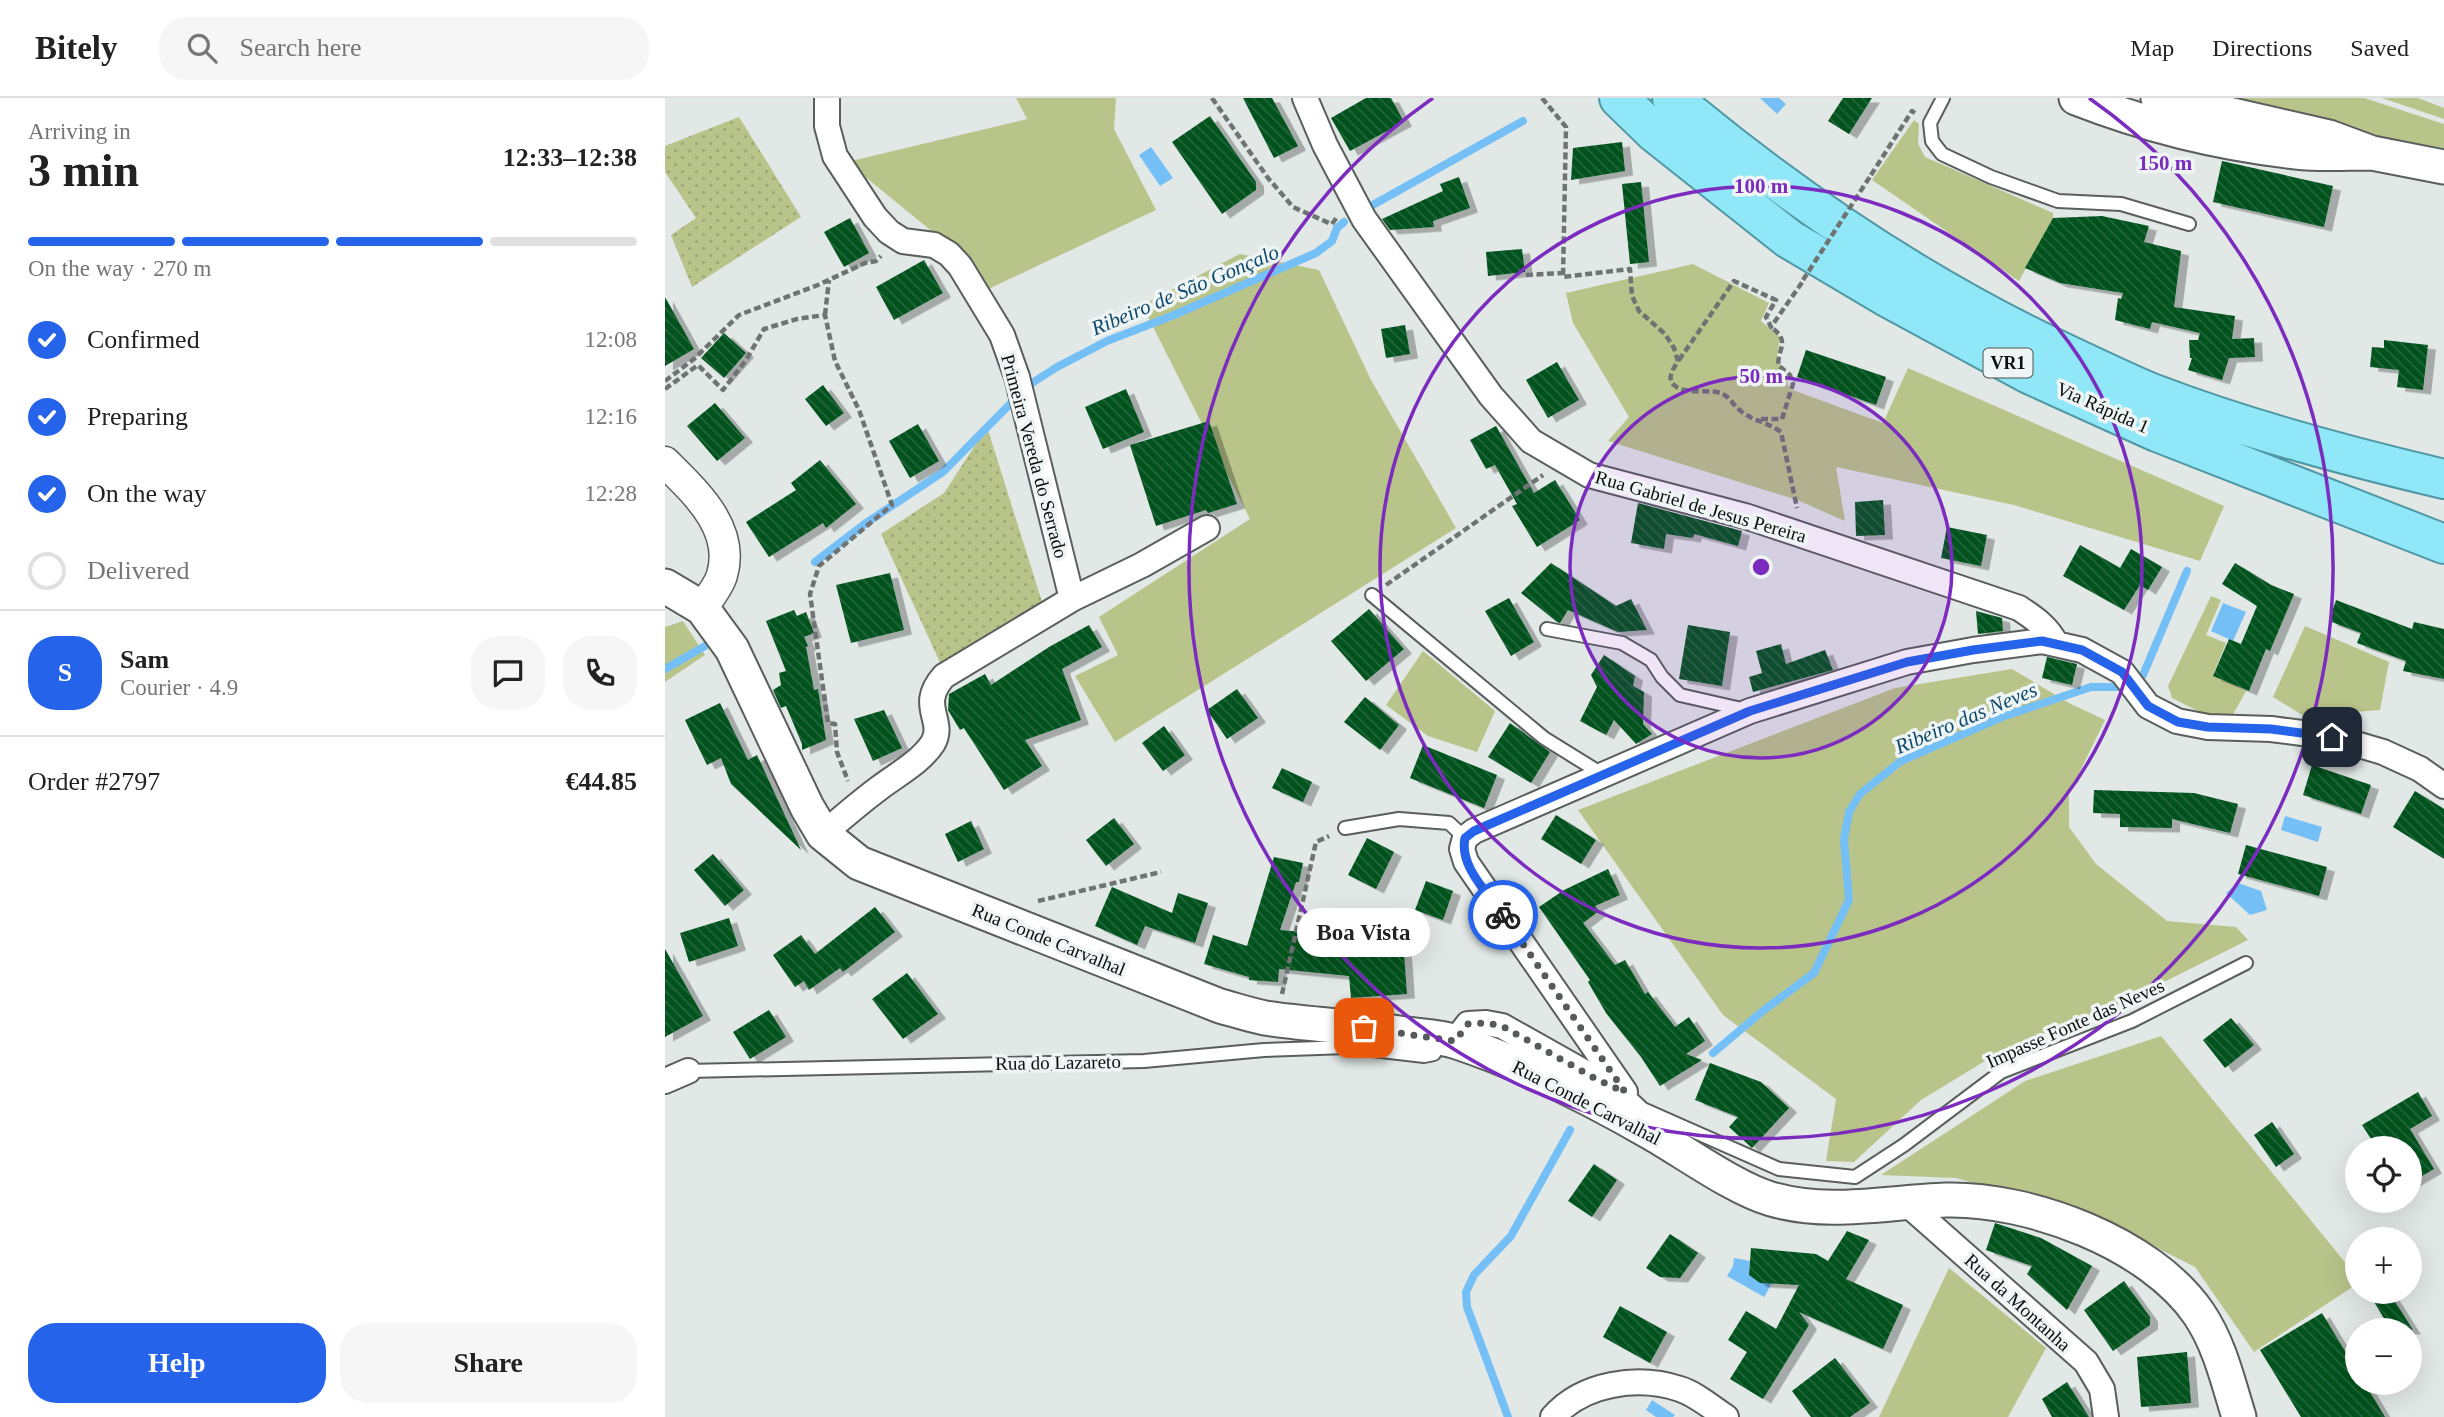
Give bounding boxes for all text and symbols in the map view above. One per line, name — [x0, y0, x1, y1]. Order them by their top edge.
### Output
search box — [159, 17, 649, 80]
icon: search — [183, 29, 221, 67]
text: Bitely — [35, 30, 117, 66]
text: Search here — [239, 33, 361, 62]
text: Map — [2130, 35, 2174, 61]
text: Directions — [2212, 35, 2312, 61]
text: Saved — [2350, 35, 2409, 61]
text: Arriving in — [28, 119, 131, 144]
text: 12:33–12:38 — [503, 143, 637, 172]
text: 3 min — [28, 145, 139, 196]
text: 150 m — [2138, 151, 2193, 175]
text: 100 m — [1734, 174, 1789, 198]
water label: Ribeiro de São Gonçalo — [1087, 240, 1282, 341]
text: On the way · 270 m — [28, 256, 211, 281]
icon: check — [28, 321, 66, 359]
text: Confirmed — [87, 325, 200, 354]
text: 12:08 — [585, 327, 637, 352]
road number: VR1 — [1983, 348, 2033, 377]
street label: Primeira Vereda do Serrado — [997, 352, 1072, 560]
text: 50 m — [1739, 364, 1783, 388]
street label: Via Rápida 1 — [2053, 378, 2152, 437]
icon: check — [28, 398, 66, 436]
text: Preparing — [87, 402, 188, 431]
text: 12:16 — [585, 404, 637, 429]
street label: Rua Gabriel de Jesus Pereira — [1593, 466, 1809, 547]
icon: check — [28, 475, 66, 513]
text: On the way — [87, 479, 207, 508]
text: 12:28 — [585, 481, 637, 506]
centre of rings — [1749, 555, 1773, 579]
text: Delivered — [87, 556, 190, 585]
button: chat — [471, 636, 545, 710]
button: phone — [563, 636, 637, 710]
text: Sam — [120, 645, 169, 674]
text: S — [58, 658, 72, 687]
text: Courier · 4.9 — [120, 675, 238, 700]
water label: Ribeiro das Neves — [1890, 677, 2041, 759]
pin — [2302, 707, 2362, 767]
icon: home — [2313, 718, 2351, 756]
text: Order #2797 — [28, 767, 160, 796]
text: €44.85 — [566, 767, 637, 796]
courier — [1468, 880, 1538, 950]
icon: bike — [1484, 896, 1522, 934]
street label: Rua Conde Carvalhal — [969, 899, 1129, 980]
callout: Boa Vista — [1297, 909, 1431, 958]
text: Boa Vista — [1317, 920, 1410, 945]
street label: Impasse Fonte das Neves — [1983, 975, 2167, 1072]
pin — [1334, 998, 1394, 1058]
icon: bag — [1345, 1009, 1383, 1047]
street label: Rua do Lazareto — [995, 1051, 1121, 1074]
street label: Rua Conde Carvalhal — [1509, 1056, 1664, 1149]
map controls — [2345, 1136, 2422, 1395]
button: locate — [2345, 1136, 2422, 1213]
button: + — [2345, 1227, 2422, 1304]
street label: Rua da Montanha — [1960, 1249, 2075, 1356]
button: − — [2345, 1318, 2422, 1395]
button: Help — [28, 1323, 326, 1403]
button: Share — [340, 1323, 637, 1403]

